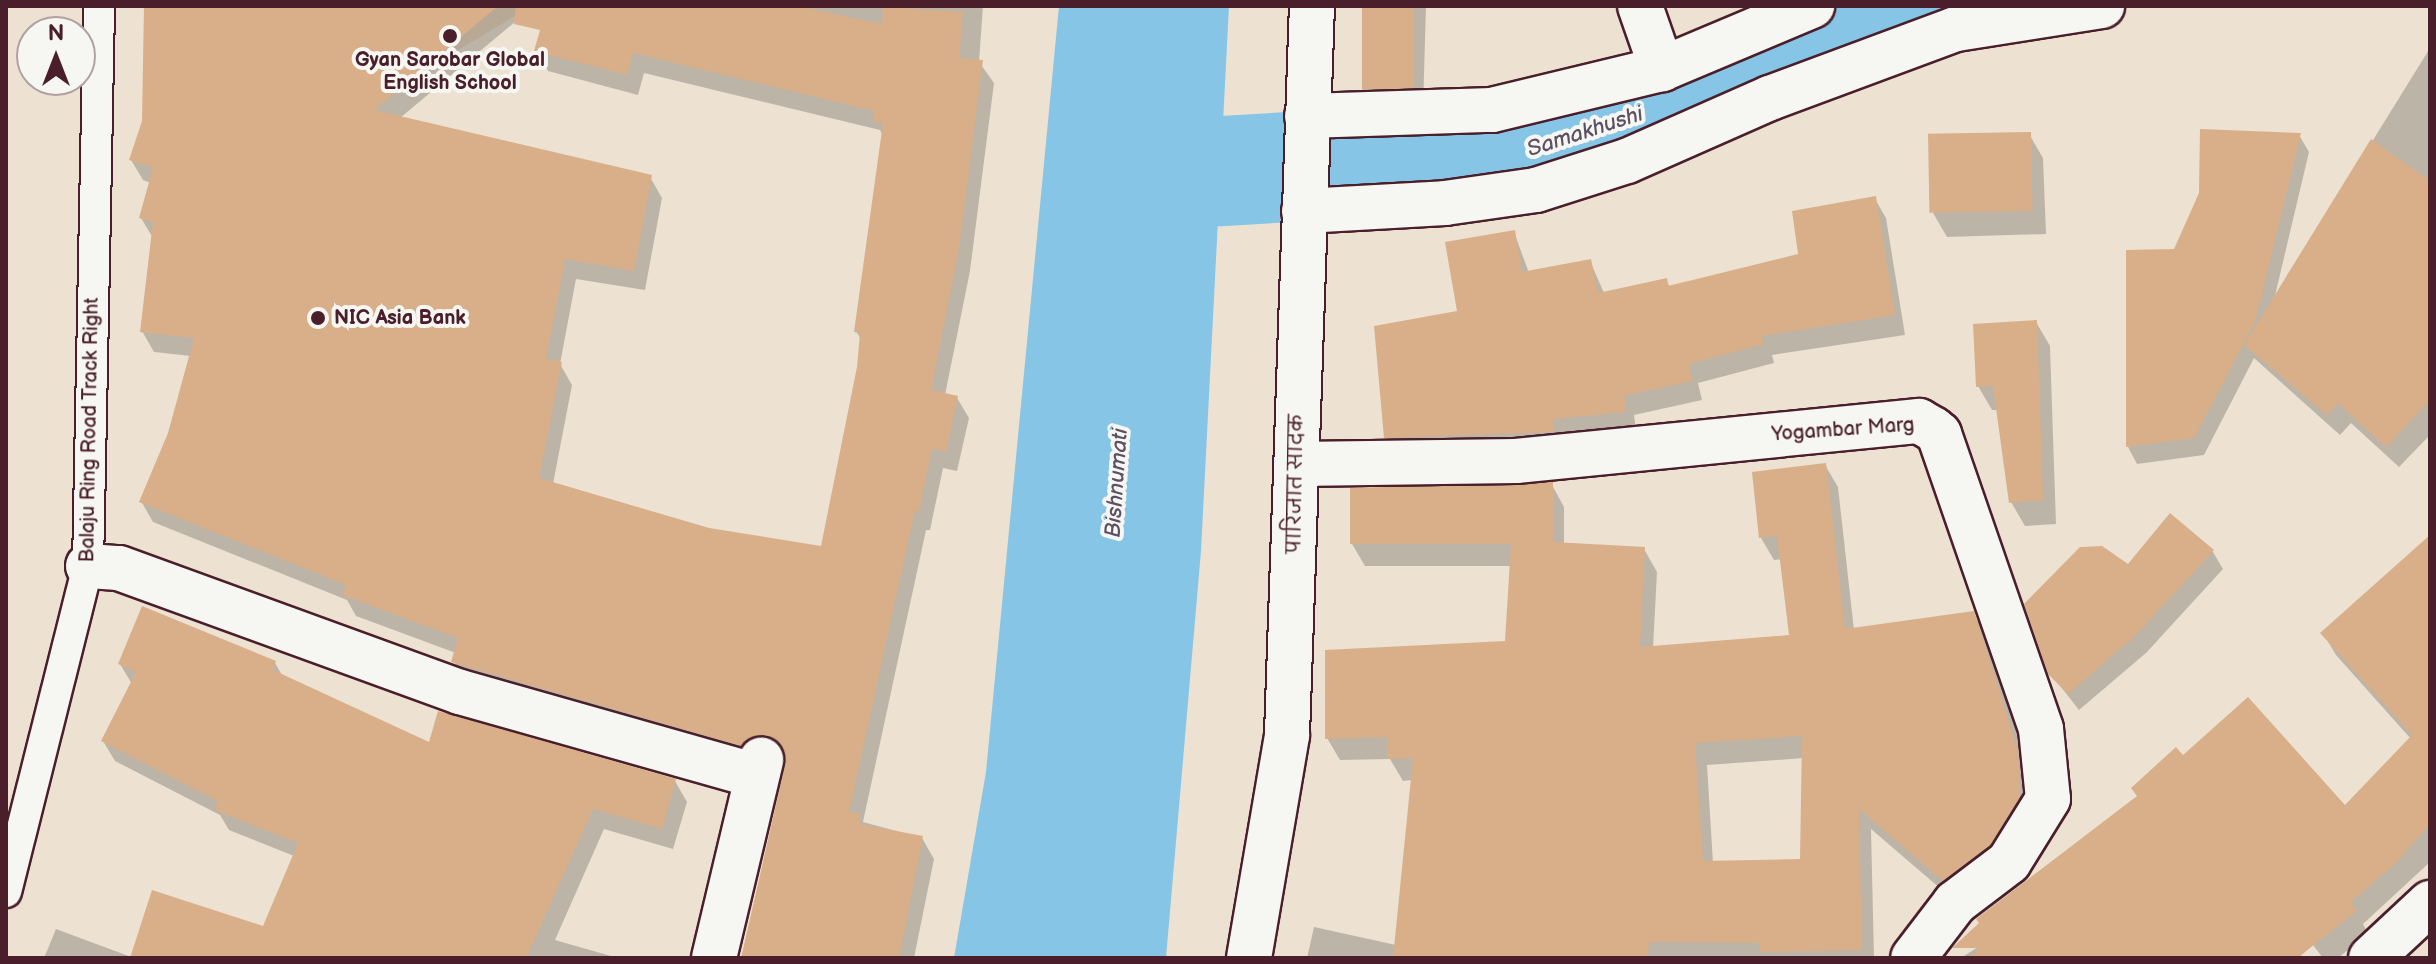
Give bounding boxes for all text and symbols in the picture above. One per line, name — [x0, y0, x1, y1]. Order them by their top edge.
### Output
north arrow — [16, 16, 96, 96]
text: N — [48, 20, 64, 47]
marker: Gyan Sarobar Global English School — [441, 27, 459, 45]
place label: Gyan Sarobar Global English School — [355, 48, 545, 95]
water label: Samakhushi — [1524, 101, 1646, 163]
street label: Balaju Ring Road Track Right — [76, 297, 104, 563]
place label: NIC Asia Bank — [334, 306, 466, 330]
marker: NIC Asia Bank — [309, 309, 327, 327]
street label: Yogambar Marg — [1771, 413, 1915, 447]
street label: पारिजात सादक — [1283, 414, 1309, 554]
water label: Bishnumati — [1100, 428, 1134, 538]

